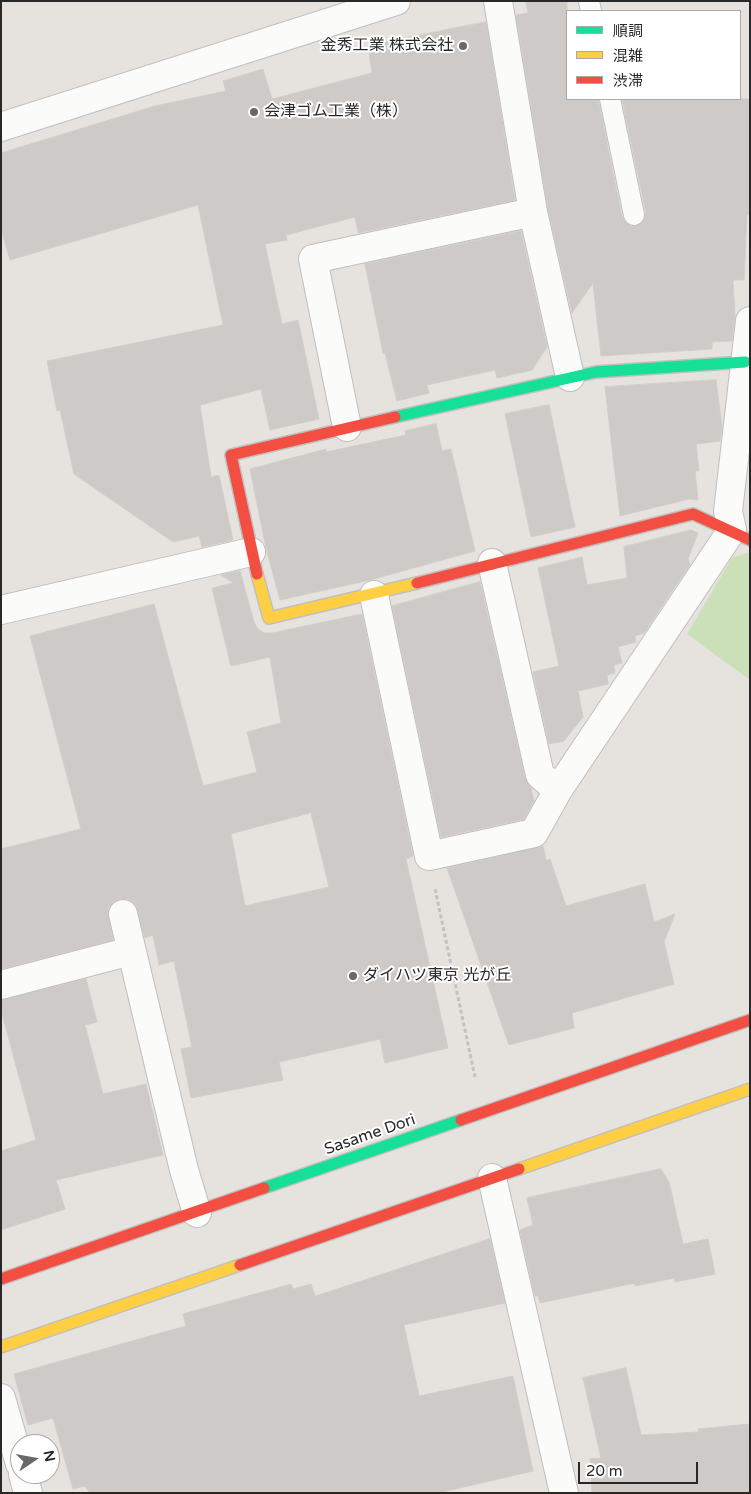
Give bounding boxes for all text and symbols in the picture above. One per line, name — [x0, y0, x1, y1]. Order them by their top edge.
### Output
legend — [566, 10, 741, 100]
text: 順調 — [613, 22, 643, 40]
place label: 金秀工業 株式会社 — [321, 36, 453, 56]
marker: 金秀工業 株式会社 — [457, 40, 469, 52]
text: 混雑 — [613, 47, 643, 65]
text: 渋滞 — [613, 72, 643, 90]
place label: 会津ゴム工業（株） — [264, 102, 408, 122]
marker: 会津ゴム工業（株） — [248, 106, 260, 118]
place label: ダイハツ東京 光が丘 — [363, 966, 511, 986]
marker: ダイハツ東京 光が丘 — [347, 970, 359, 982]
street label: Sasame Dori — [322, 1110, 418, 1160]
north arrow — [10, 1434, 60, 1484]
text: N — [40, 1449, 59, 1463]
scale bar — [581, 1452, 701, 1484]
text: 20 m — [586, 1462, 623, 1480]

